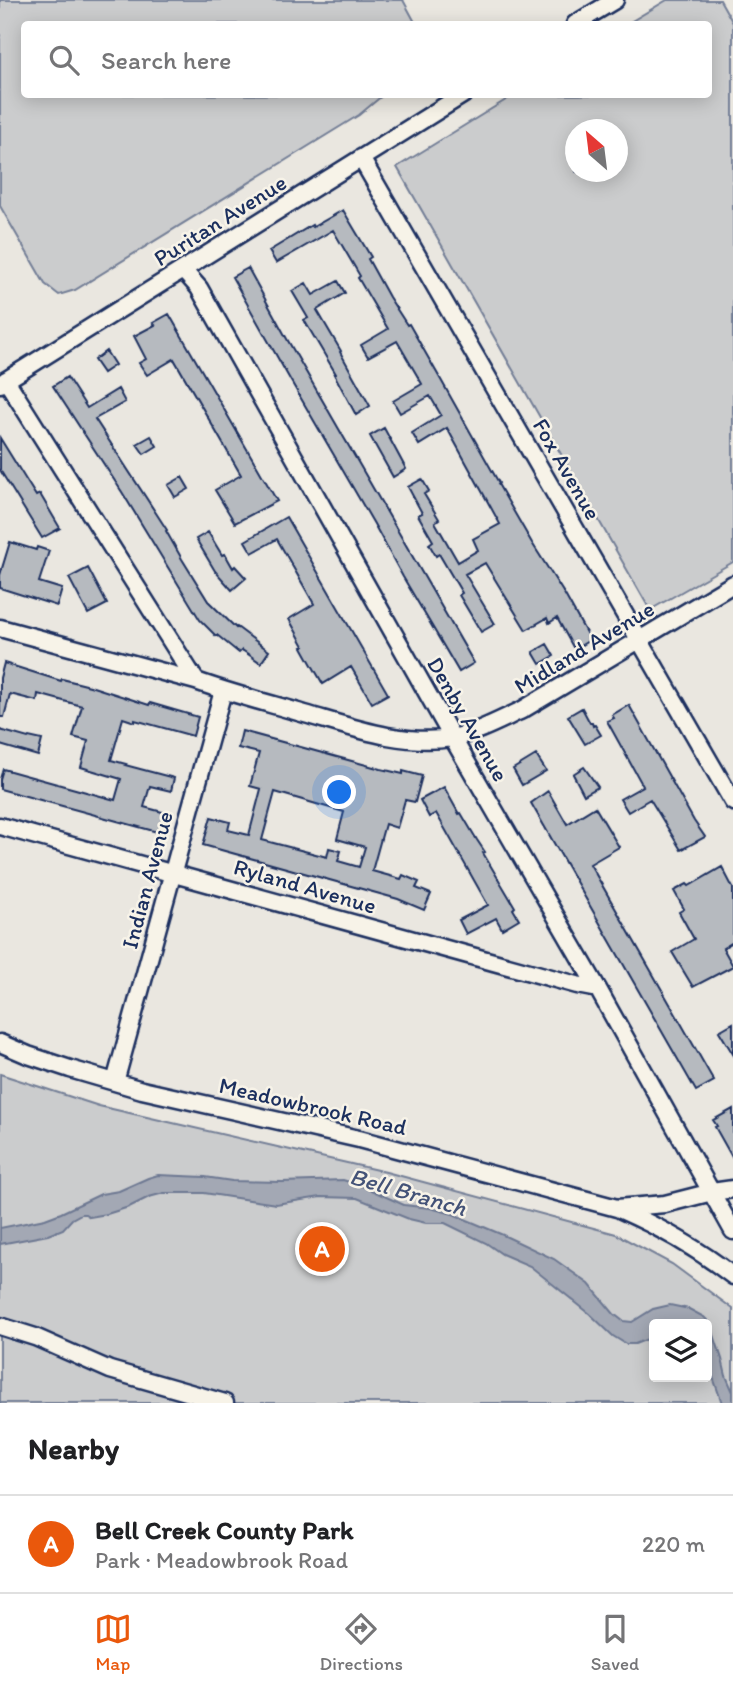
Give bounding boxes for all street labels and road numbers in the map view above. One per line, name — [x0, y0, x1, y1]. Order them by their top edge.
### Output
street label: Puritan Avenue — [148, 168, 292, 272]
street label: Fox Avenue — [527, 413, 607, 525]
street label: Midland Avenue — [509, 594, 659, 700]
street label: Denby Avenue — [421, 652, 515, 786]
street label: Indian Avenue — [115, 808, 179, 952]
street label: Ryland Avenue — [230, 852, 380, 920]
street label: Meadowbrook Road — [216, 1071, 410, 1141]

